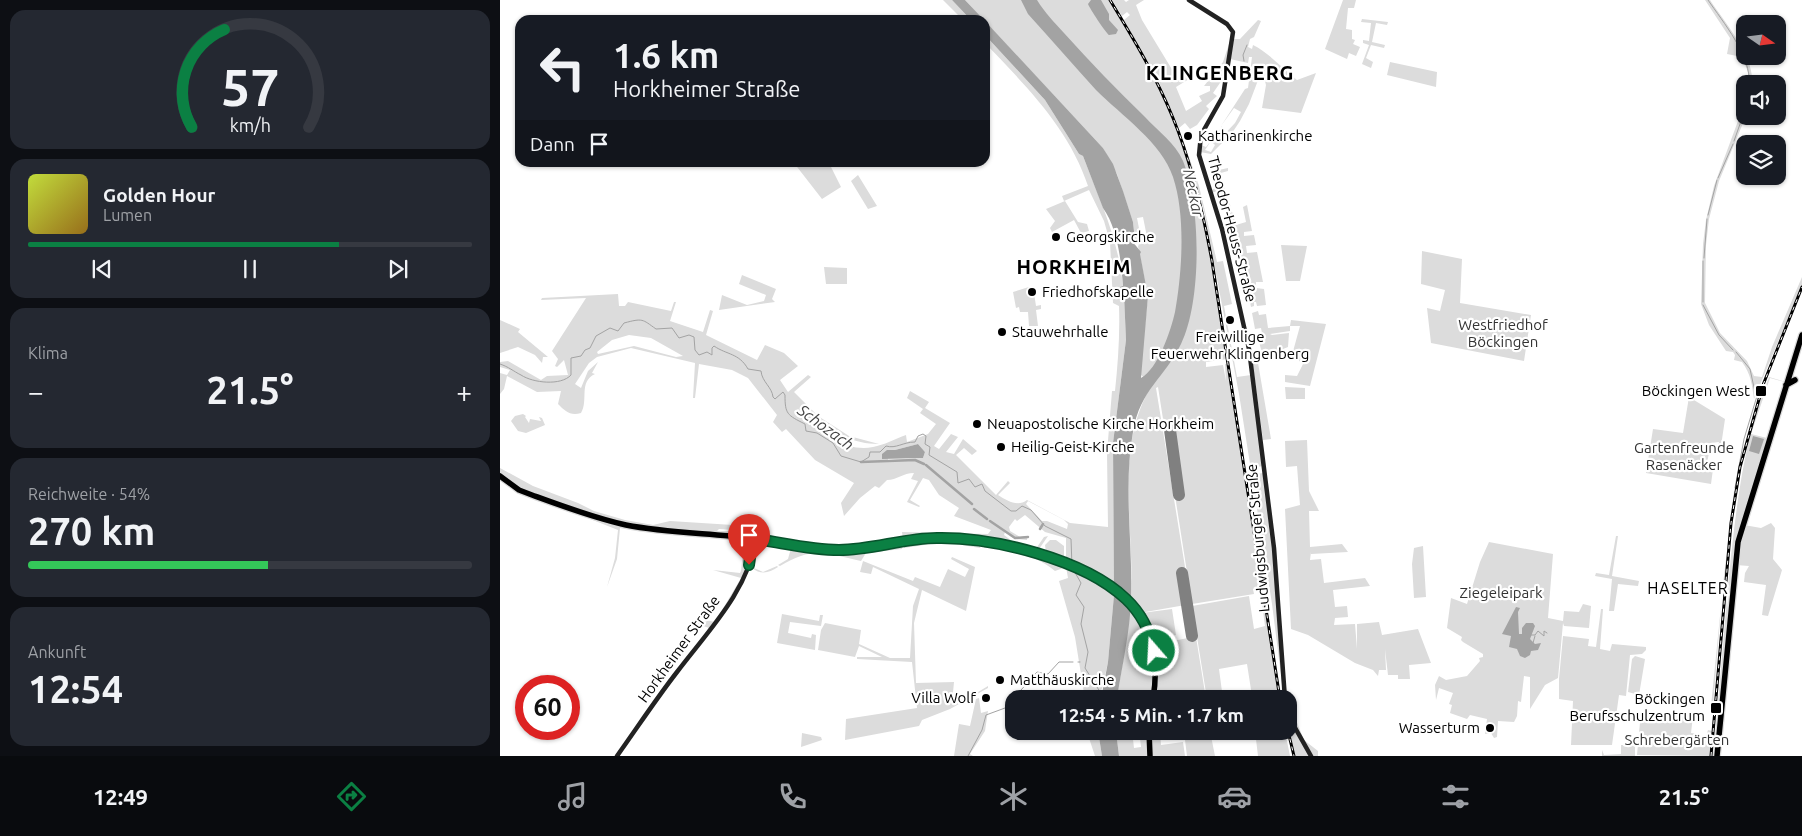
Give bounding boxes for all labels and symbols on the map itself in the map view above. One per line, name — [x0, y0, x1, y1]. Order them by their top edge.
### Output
north arrow — [1736, 15, 1786, 65]
district label: KLINGENBERG — [1146, 61, 1294, 84]
place label: Katharinenkirche — [1198, 127, 1312, 144]
marker: Katharinenkirche — [1182, 130, 1194, 142]
street label: Theodor-Heuss-Straße — [1205, 154, 1260, 304]
water label: Neckar — [1180, 167, 1208, 220]
place label: Georgskirche — [1066, 228, 1155, 245]
marker: Georgskirche — [1050, 231, 1062, 243]
district label: HORKHEIM — [1017, 255, 1131, 278]
place label: Friedhofskapelle — [1042, 283, 1154, 300]
marker: Friedhofskapelle — [1026, 286, 1038, 298]
marker: Freiwillige Feuerwehr Klingenberg — [1224, 314, 1236, 326]
park label: Westfriedhof Böckingen — [1458, 316, 1548, 350]
place label: Stauwehrhalle — [1012, 323, 1109, 340]
marker: Stauwehrhalle — [996, 326, 1008, 338]
place label: Freiwillige Feuerwehr Klingenberg — [1151, 328, 1309, 362]
place label: Böckingen West — [1642, 382, 1750, 399]
marker: Böckingen West — [1754, 384, 1768, 398]
water label: Schozach — [794, 400, 858, 453]
place label: Neuapostolische Kirche Horkheim — [987, 415, 1214, 432]
marker: Neuapostolische Kirche Horkheim — [971, 418, 983, 430]
place label: Heilig-Geist-Kirche — [1011, 438, 1135, 455]
park label: Gartenfreunde Rasenäcker — [1634, 439, 1734, 473]
marker: Heilig-Geist-Kirche — [995, 441, 1007, 453]
street label: Ludwigsburger Straße — [1243, 463, 1272, 613]
pin — [728, 514, 770, 565]
district label: HASELTER — [1647, 579, 1729, 597]
park label: Ziegeleipark — [1459, 584, 1543, 601]
street label: Horkheimer Straße — [634, 592, 723, 705]
position arrow — [1127, 624, 1179, 676]
place label: Matthäuskirche — [1010, 671, 1115, 688]
marker: Matthäuskirche — [994, 674, 1006, 686]
speed limit sign: 60 — [515, 675, 580, 740]
place label: Villa Wolf — [911, 689, 976, 706]
place label: Böckingen Berufsschulzentrum — [1569, 690, 1705, 724]
marker: Villa Wolf — [980, 692, 992, 704]
marker: Böckingen Berufsschulzentrum — [1709, 701, 1723, 715]
place label: Wasserturm — [1399, 719, 1480, 736]
marker: Wasserturm — [1484, 722, 1496, 734]
park label: Schrebergärten — [1625, 731, 1729, 748]

